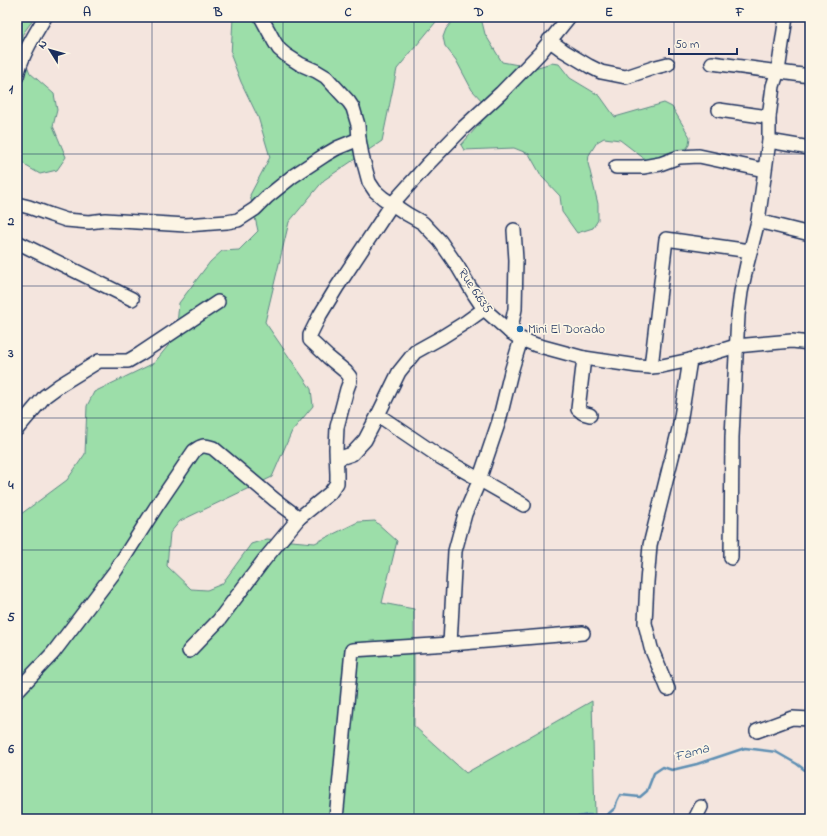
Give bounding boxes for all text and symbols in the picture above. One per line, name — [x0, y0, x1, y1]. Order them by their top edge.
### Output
text: A — [83, 3, 91, 22]
text: B — [213, 3, 223, 22]
text: C — [344, 3, 352, 22]
text: D — [473, 3, 484, 22]
text: E — [605, 3, 613, 22]
text: F — [735, 3, 745, 22]
north arrow — [30, 30, 70, 70]
scale bar — [669, 30, 737, 56]
text: 50 m — [675, 36, 699, 54]
text: N — [34, 37, 51, 52]
text: 1 — [9, 80, 14, 99]
text: 2 — [7, 212, 15, 231]
street label: Rue 6.635 — [453, 265, 497, 318]
place label: Mini El Dorado — [528, 320, 605, 339]
marker: Mini El Dorado — [515, 324, 525, 334]
text: 3 — [7, 344, 14, 363]
text: 4 — [7, 476, 14, 495]
text: 5 — [7, 608, 15, 627]
water label: Fama — [672, 738, 712, 768]
text: 6 — [7, 740, 14, 759]

